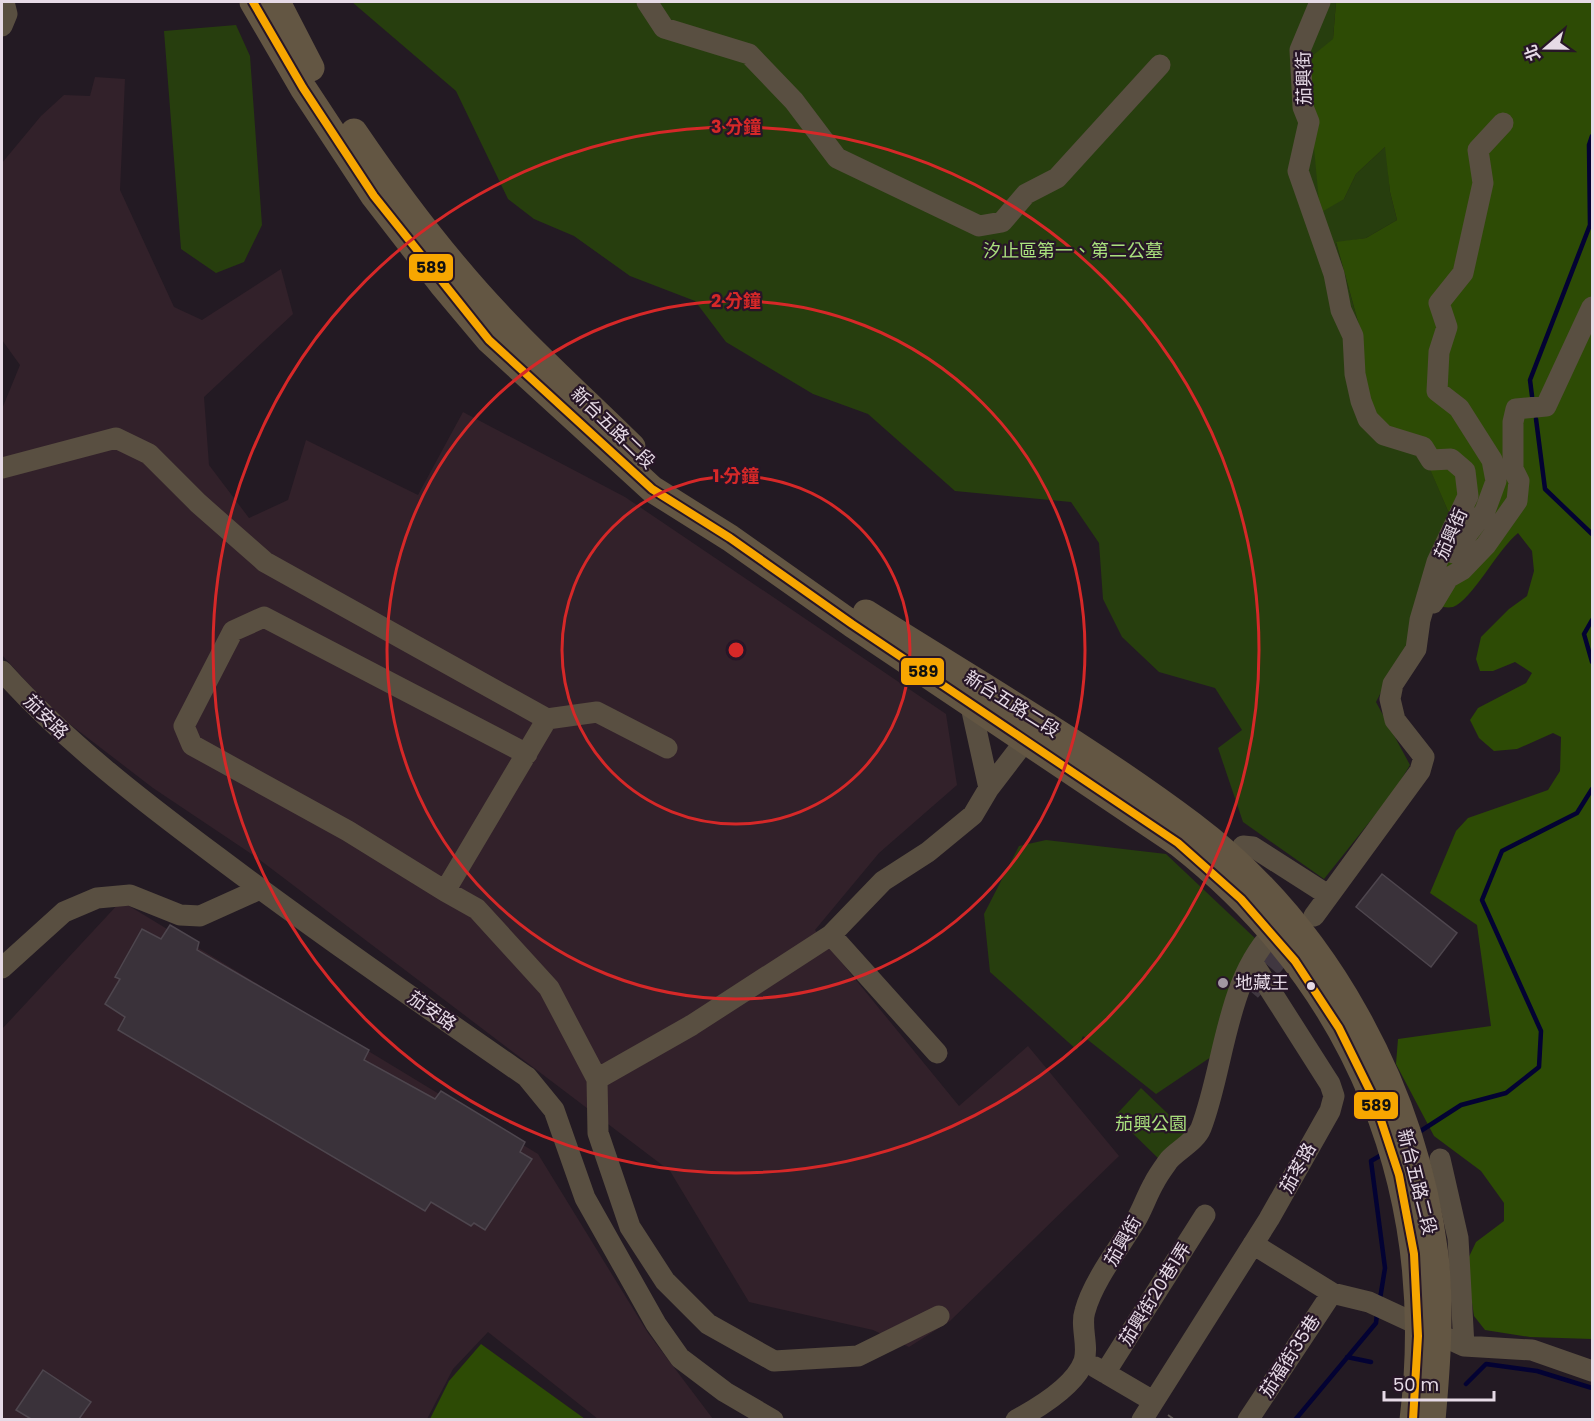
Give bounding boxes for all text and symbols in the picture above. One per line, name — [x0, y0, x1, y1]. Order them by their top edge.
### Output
north arrow — [1516, 18, 1576, 78]
text: 北 — [1519, 42, 1546, 64]
street label: 茄興街 — [1291, 51, 1316, 105]
text: 3 分鐘 — [711, 114, 761, 139]
park label: 汐止區第一、第二公墓 — [983, 238, 1163, 263]
line badge: 589 — [408, 253, 454, 282]
text: 589 — [416, 256, 446, 279]
text: 2 分鐘 — [711, 288, 761, 313]
street label: 新台五路二段 — [566, 381, 661, 474]
text: 1 分鐘 — [713, 463, 759, 488]
street label: 茄興街 — [1428, 504, 1473, 564]
centre of rings — [726, 640, 746, 660]
line badge: 589 — [900, 657, 945, 686]
text: 589 — [908, 660, 938, 683]
street label: 新台五路二段 — [960, 664, 1065, 743]
street label: 茄安路 — [18, 689, 74, 745]
place label: 地藏王 — [1235, 970, 1289, 995]
marker: 地藏王 — [1216, 976, 1230, 990]
unlabelled marker — [1305, 980, 1317, 992]
street label: 茄安路 — [403, 985, 462, 1036]
line badge: 589 — [1353, 1091, 1399, 1120]
text: 589 — [1361, 1094, 1391, 1117]
park label: 茄興公園 — [1115, 1111, 1187, 1136]
street label: 新台五路二段 — [1392, 1126, 1443, 1237]
street label: 茄苳路 — [1274, 1138, 1322, 1197]
street label: 茄興街 — [1098, 1211, 1147, 1270]
street label: 茄興街20巷1弄 — [1113, 1237, 1196, 1350]
street label: 茄福街35巷 — [1254, 1310, 1326, 1402]
scale bar — [1384, 1364, 1494, 1402]
text: 50 m — [1393, 1372, 1439, 1397]

